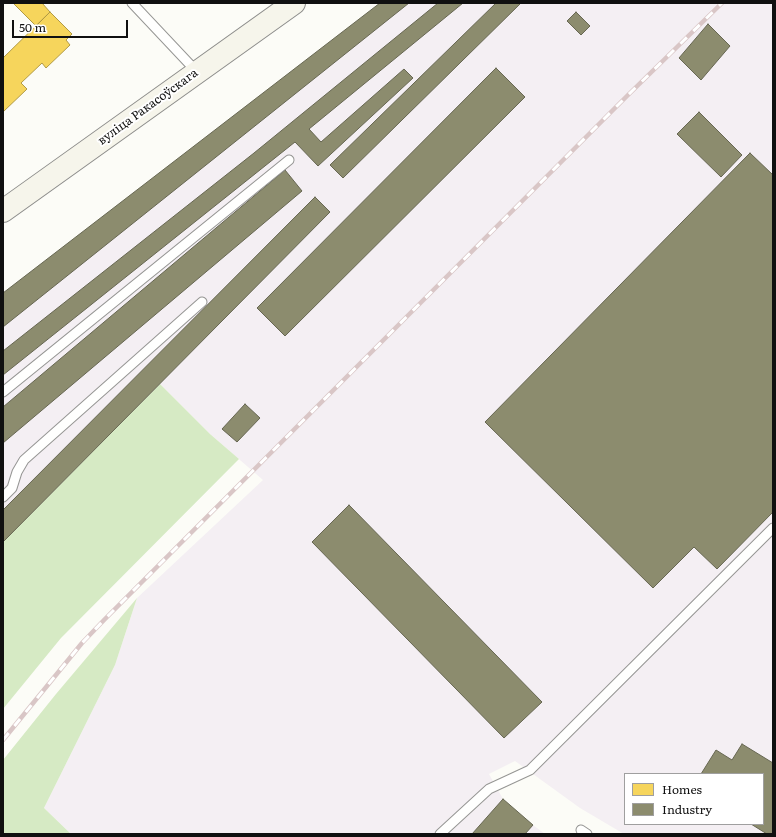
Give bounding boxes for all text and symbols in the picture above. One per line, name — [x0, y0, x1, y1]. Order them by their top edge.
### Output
scale bar — [14, 12, 130, 38]
text: 50 m — [19, 18, 46, 36]
street label: вуліца Ракасоўскага — [95, 66, 201, 148]
legend — [624, 773, 764, 825]
text: Homes — [662, 780, 702, 798]
text: Industry — [662, 800, 712, 818]

